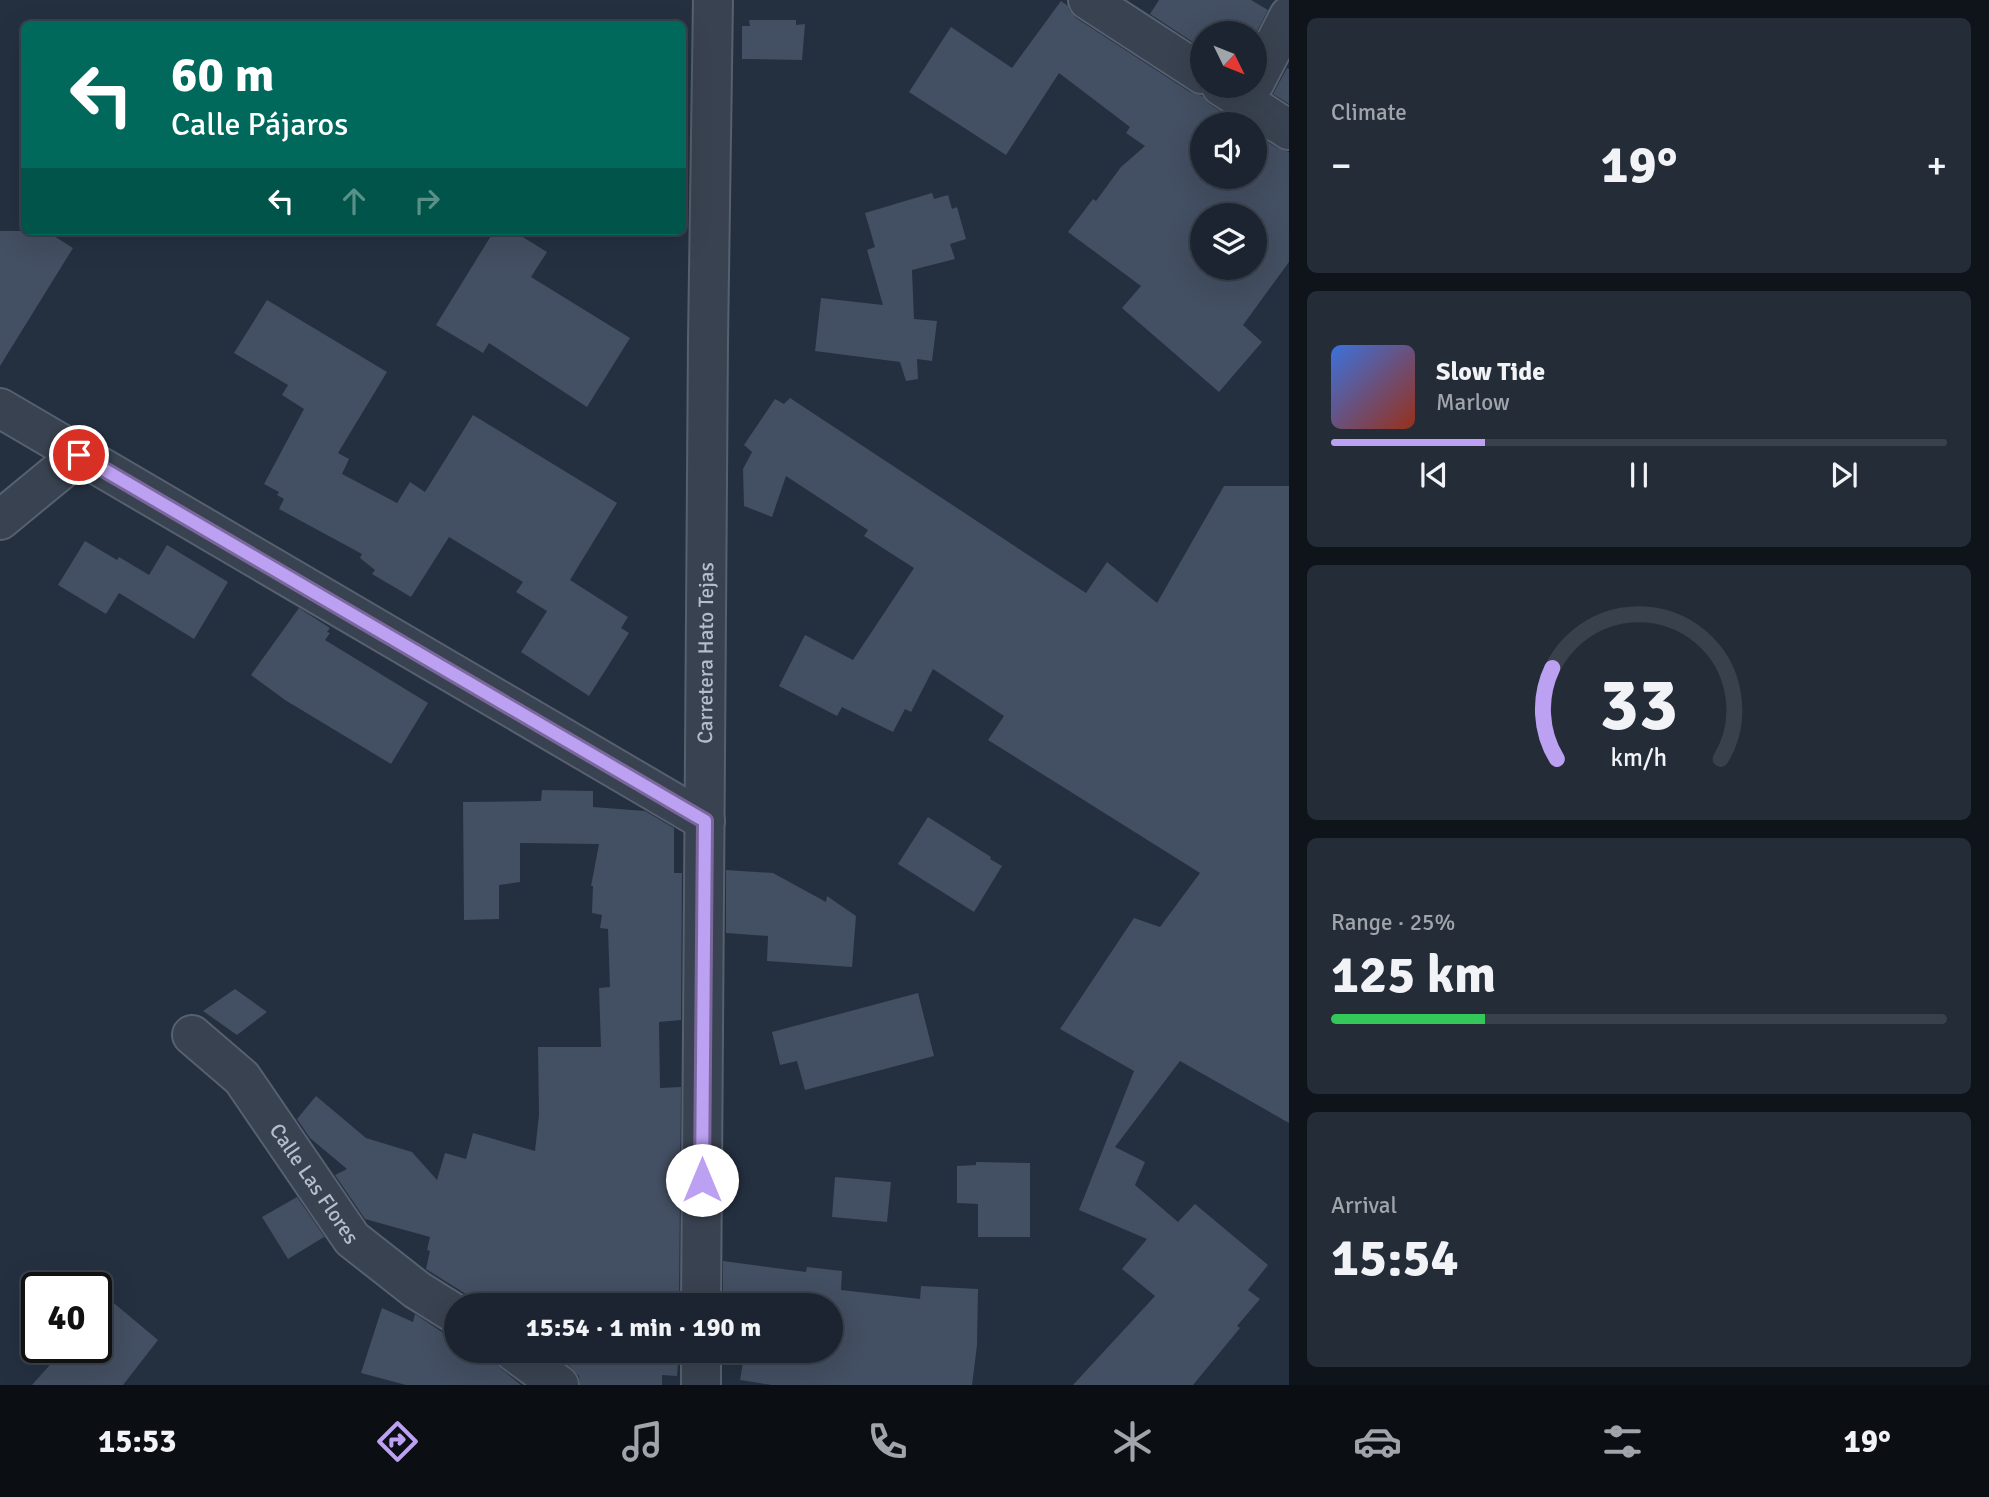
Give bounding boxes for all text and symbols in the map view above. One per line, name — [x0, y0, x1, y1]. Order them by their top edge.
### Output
north arrow — [1190, 21, 1267, 98]
map controls — [1190, 21, 1267, 280]
text: 60 m — [171, 45, 274, 105]
icon: left — [56, 49, 147, 140]
text: Climate — [1331, 98, 1407, 127]
text: Calle Pájaros — [171, 105, 348, 144]
button: sound — [1190, 112, 1267, 189]
text: 19° — [1601, 133, 1677, 197]
text: − — [1331, 142, 1352, 189]
text: + — [1926, 142, 1947, 189]
icon: left — [262, 182, 300, 220]
icon: ahead — [335, 182, 373, 220]
icon: right — [408, 182, 446, 220]
button: layers — [1190, 203, 1267, 280]
text: Slow Tide — [1436, 356, 1545, 388]
text: Marlow — [1436, 388, 1510, 417]
pin — [49, 425, 109, 485]
icon: arrive — [60, 436, 98, 474]
icon: previous — [1415, 456, 1453, 494]
icon: pause — [1620, 456, 1658, 494]
icon: next — [1825, 456, 1863, 494]
street label: Carretera Hato Tejas — [692, 562, 719, 744]
text: 33 — [1600, 661, 1678, 750]
text: km/h — [1611, 741, 1667, 772]
text: Range · 25% — [1331, 908, 1455, 937]
text: 125 km — [1331, 943, 1496, 1007]
street label: Calle Las Flores — [264, 1118, 365, 1249]
position arrow — [665, 1143, 739, 1217]
text: Arrival — [1331, 1191, 1397, 1220]
text: 15:54 — [1331, 1226, 1459, 1290]
speed limit sign: 40 — [21, 1272, 112, 1363]
text: 15:54 · 1 min · 190 m — [526, 1312, 761, 1344]
icon: directions — [373, 1417, 422, 1466]
icon: music — [618, 1417, 667, 1466]
icon: phone — [863, 1417, 912, 1466]
icon: climate — [1108, 1417, 1157, 1466]
icon: car — [1353, 1417, 1402, 1466]
icon: filters — [1598, 1417, 1647, 1466]
text: 15:53 — [98, 1422, 177, 1461]
text: 19° — [1843, 1422, 1891, 1461]

